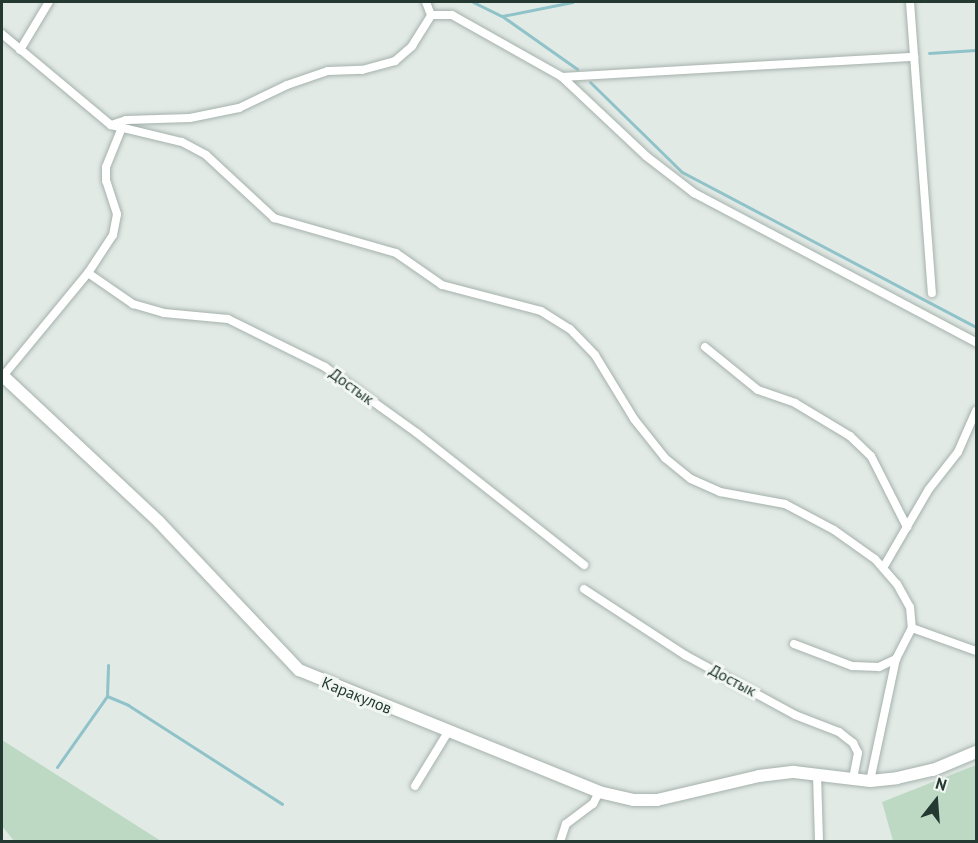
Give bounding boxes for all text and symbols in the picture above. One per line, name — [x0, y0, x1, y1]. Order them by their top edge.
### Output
street label: Достык — [326, 363, 378, 409]
street label: Достык — [706, 660, 760, 700]
street label: Каракулов — [319, 672, 395, 718]
north arrow — [906, 771, 966, 831]
text: N — [933, 773, 949, 795]

